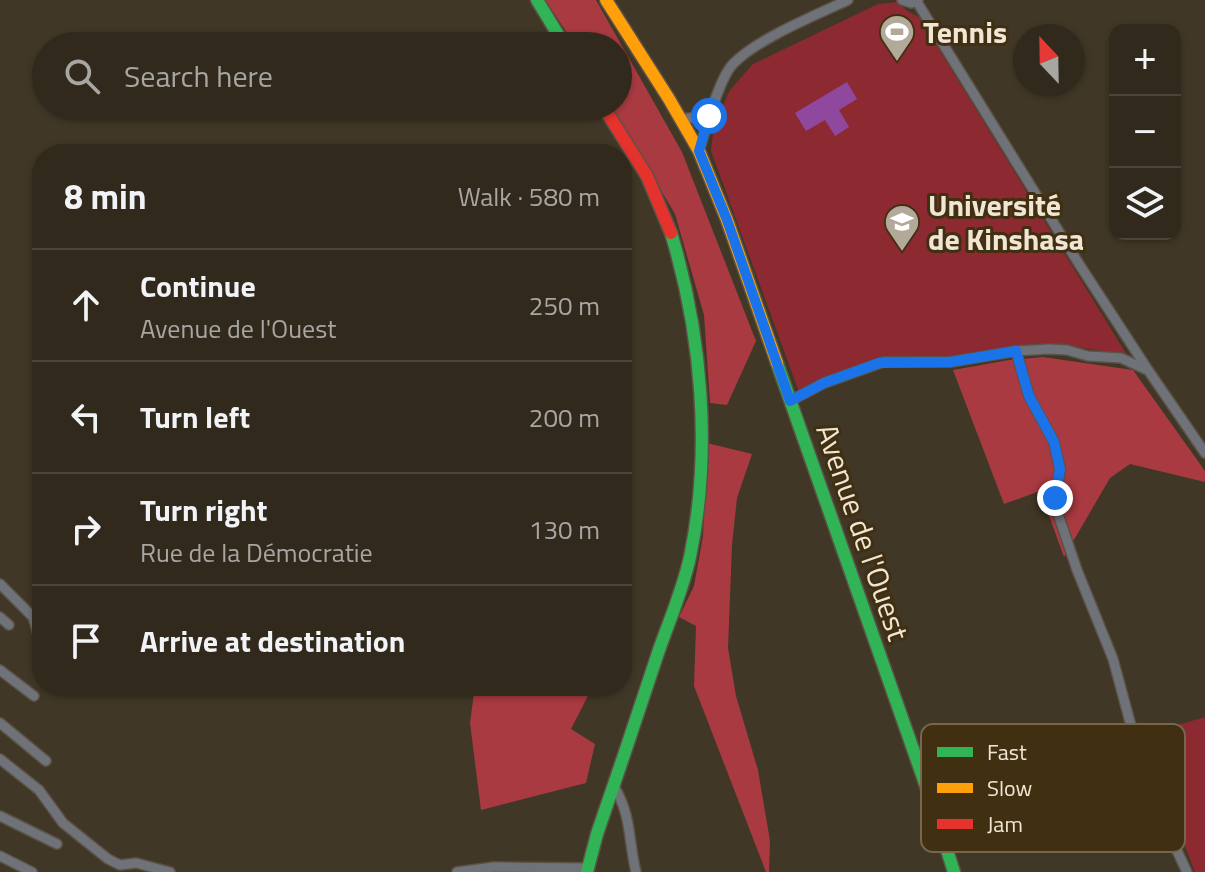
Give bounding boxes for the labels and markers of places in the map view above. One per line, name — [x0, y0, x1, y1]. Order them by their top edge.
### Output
place label: Tennis — [923, 9, 1007, 55]
sports icon: Tennis — [878, 13, 916, 63]
place label: Université de Kinshasa — [928, 182, 1084, 262]
school or university icon: Université de Kinshasa — [883, 203, 921, 253]

